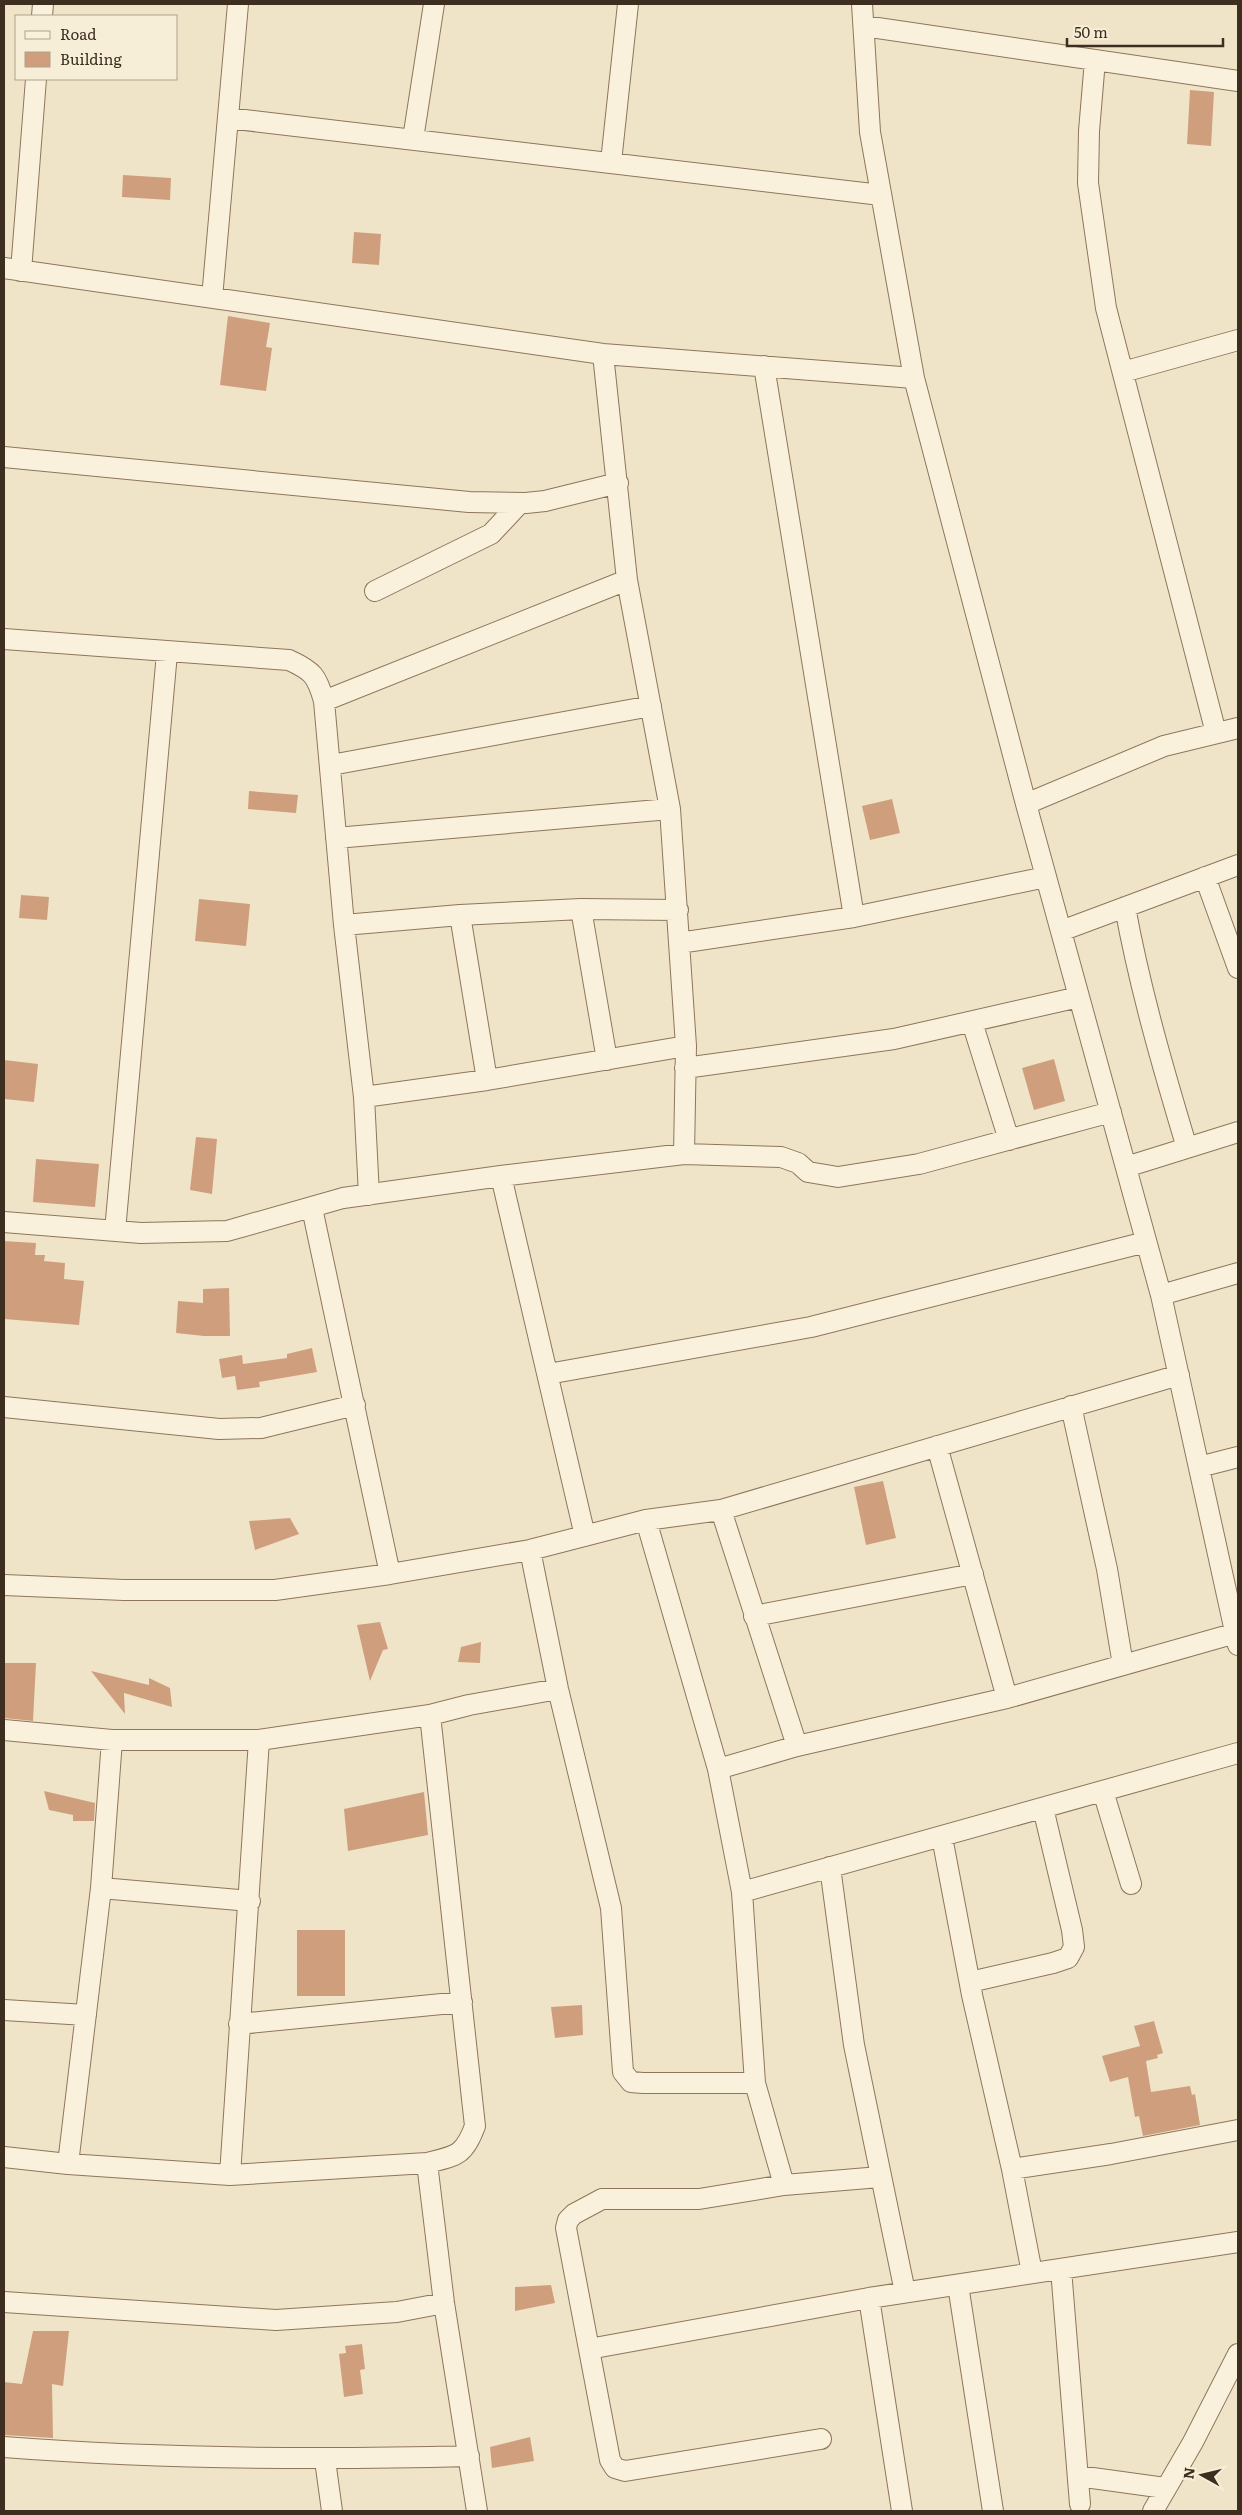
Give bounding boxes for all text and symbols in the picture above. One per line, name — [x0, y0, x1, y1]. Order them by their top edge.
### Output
legend — [15, 15, 178, 80]
scale bar — [1067, 15, 1223, 47]
text: 50 m — [1074, 20, 1108, 43]
text: Road — [60, 22, 96, 45]
text: Building — [60, 47, 122, 70]
north arrow — [1177, 2450, 1227, 2500]
text: N — [1177, 2466, 1199, 2480]

